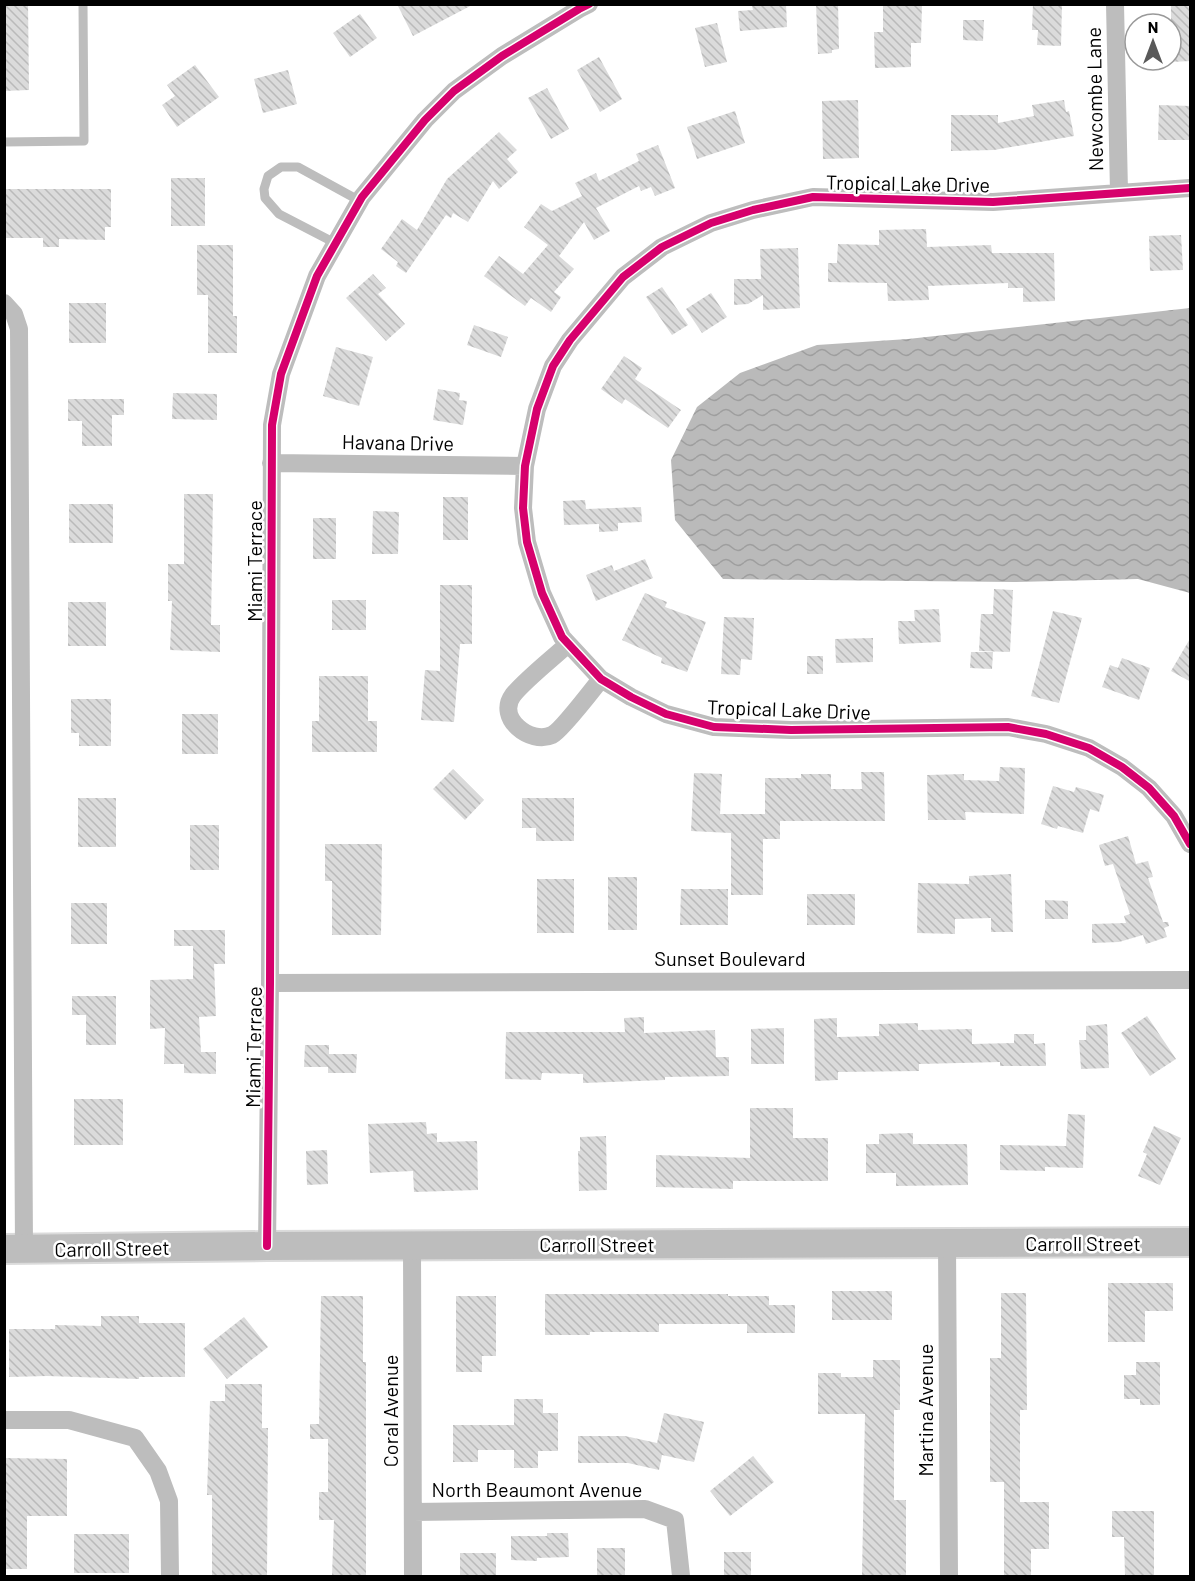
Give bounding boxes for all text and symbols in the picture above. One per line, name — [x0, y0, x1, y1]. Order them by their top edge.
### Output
north arrow — [1123, 12, 1183, 72]
text: N — [1148, 17, 1158, 36]
street label: Newcombe Lane — [1081, 27, 1107, 171]
street label: Tropical Lake Drive — [826, 170, 990, 196]
street label: Havana Drive — [342, 429, 454, 455]
street label: Miami Terrace — [242, 500, 266, 622]
street label: Tropical Lake Drive — [707, 694, 871, 724]
street label: Sunset Boulevard — [654, 946, 806, 970]
street label: Miami Terrace — [240, 986, 266, 1108]
street label: Carroll Street — [1025, 1231, 1141, 1255]
street label: Carroll Street — [539, 1232, 655, 1256]
street label: Carroll Street — [54, 1235, 170, 1261]
street label: Martina Avenue — [913, 1343, 937, 1477]
street label: Coral Avenue — [378, 1355, 402, 1467]
street label: North Beaumont Avenue — [432, 1477, 643, 1501]

